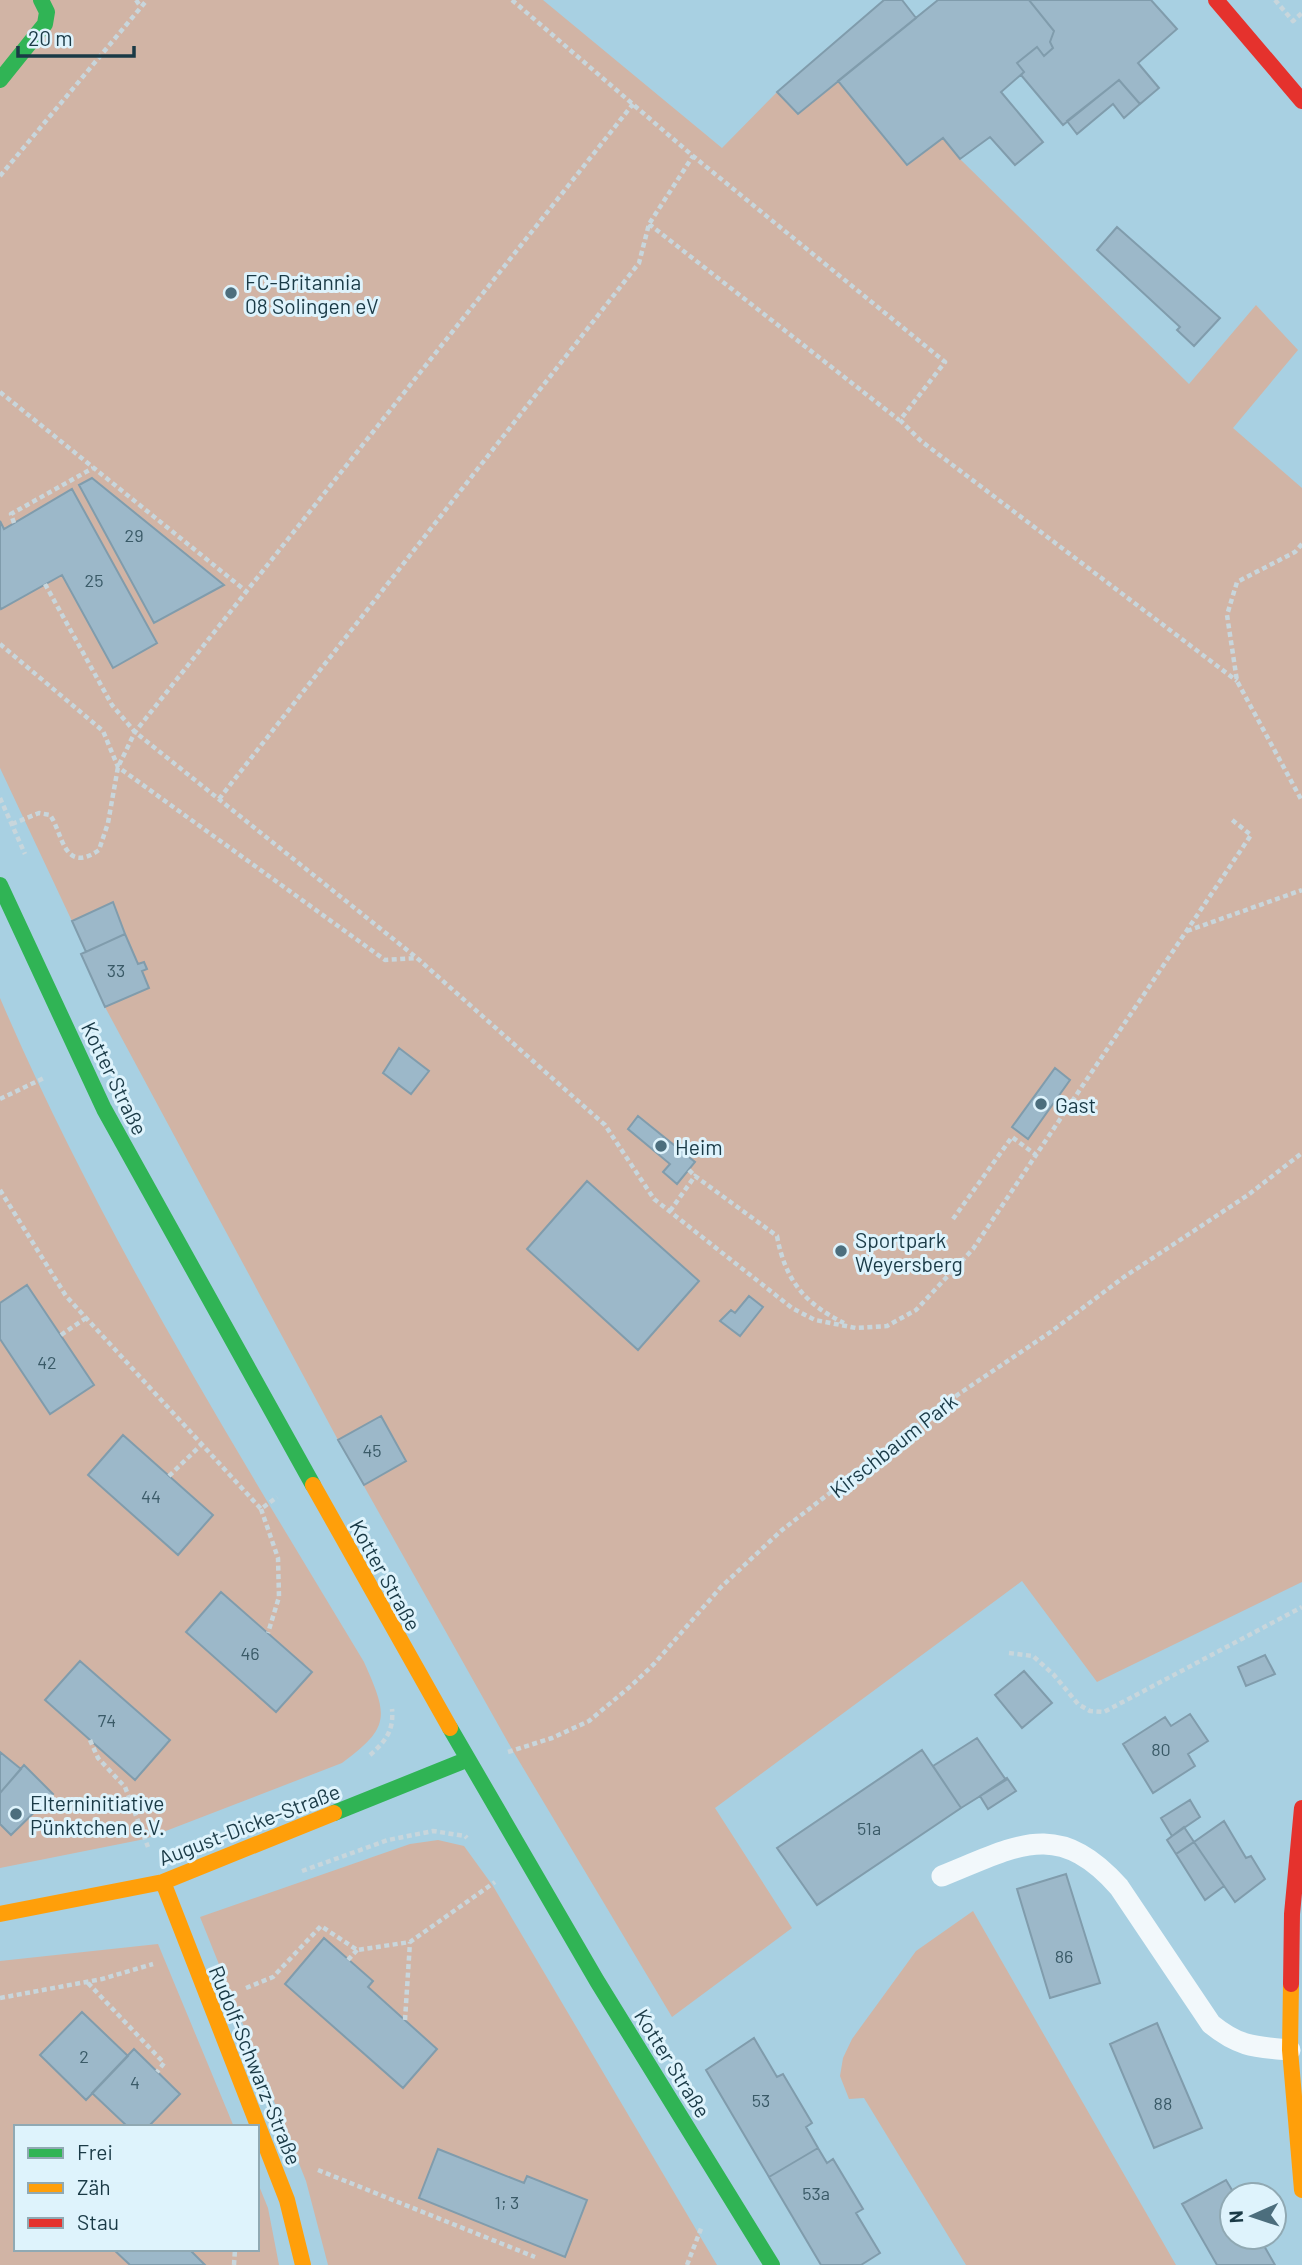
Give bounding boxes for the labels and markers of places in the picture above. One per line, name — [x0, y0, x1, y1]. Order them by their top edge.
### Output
place label: FC-Britannia 08 Solingen eV — [245, 269, 379, 318]
marker: FC-Britannia 08 Solingen eV — [223, 285, 239, 301]
place label: Gast — [1055, 1092, 1096, 1117]
marker: Gast — [1033, 1096, 1049, 1112]
place label: Heim — [675, 1134, 723, 1159]
marker: Heim — [653, 1138, 669, 1154]
place label: Sportpark Weyersberg — [855, 1227, 963, 1276]
marker: Sportpark Weyersberg — [833, 1243, 849, 1259]
place label: Elterninitiative Pünktchen e.V. — [30, 1790, 165, 1839]
marker: Elterninitiative Pünktchen e.V. — [8, 1806, 24, 1822]

